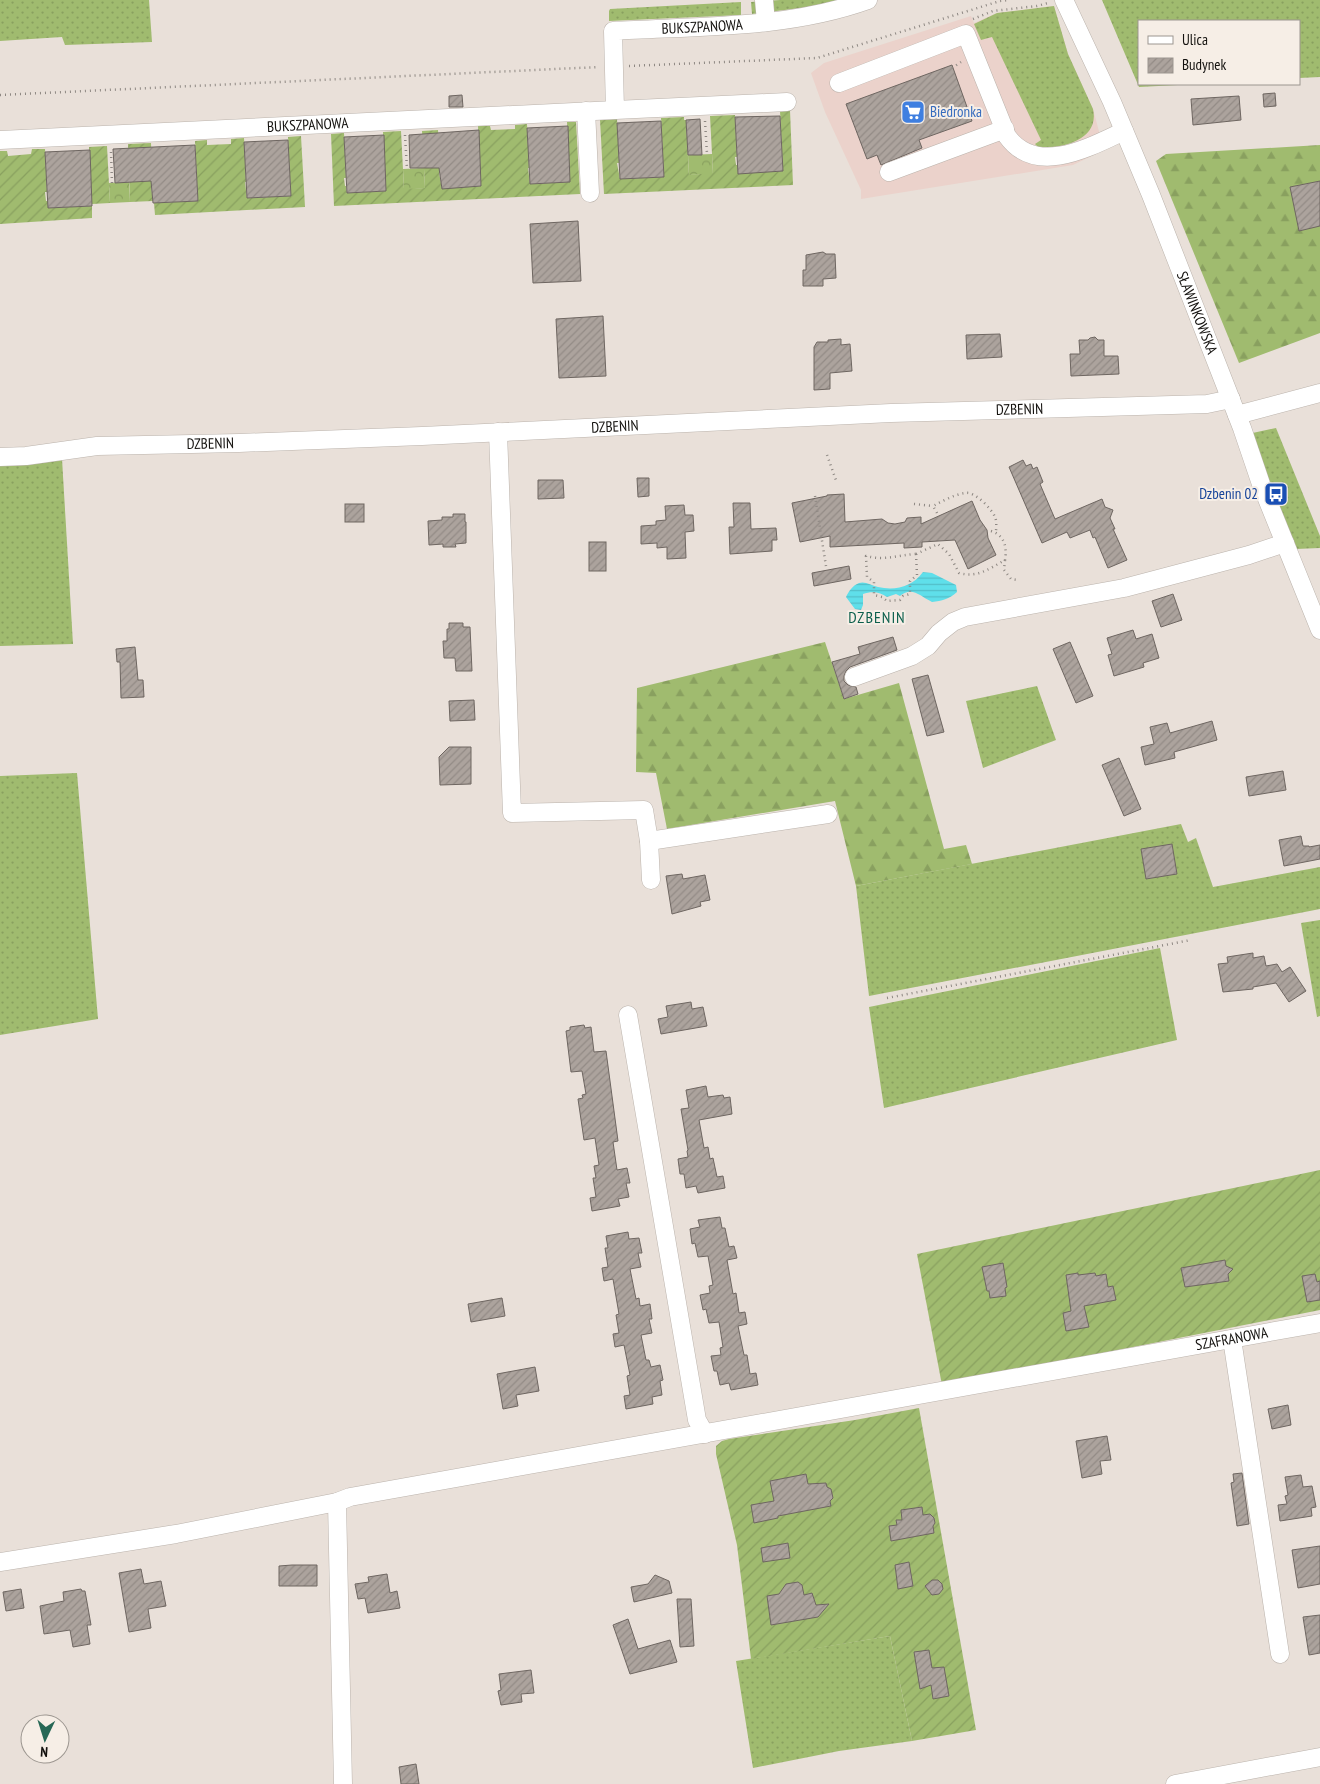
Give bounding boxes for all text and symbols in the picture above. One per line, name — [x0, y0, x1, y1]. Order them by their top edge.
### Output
street label: BUKSZPANOWA — [661, 14, 744, 38]
legend — [1138, 20, 1300, 85]
text: Ulica — [1182, 30, 1208, 49]
text: Budynek — [1182, 55, 1226, 74]
supermarket icon: Biedronka — [900, 99, 926, 125]
place label: Biedronka — [930, 102, 982, 121]
street label: BUKSZPANOWA — [267, 113, 350, 136]
street label: SŁAWINKOWSKA — [1173, 269, 1222, 357]
street label: DZBENIN — [996, 399, 1043, 419]
street label: DZBENIN — [591, 415, 639, 437]
street label: DZBENIN — [186, 433, 234, 453]
bus stop icon: Dzbenin 02 — [1263, 481, 1289, 507]
place label: Dzbenin 02 — [1199, 484, 1258, 503]
district label: DZBENIN — [848, 607, 906, 627]
street label: SZAFRANOWA — [1194, 1322, 1270, 1354]
north arrow — [20, 1714, 70, 1764]
text: N — [40, 1743, 48, 1761]

